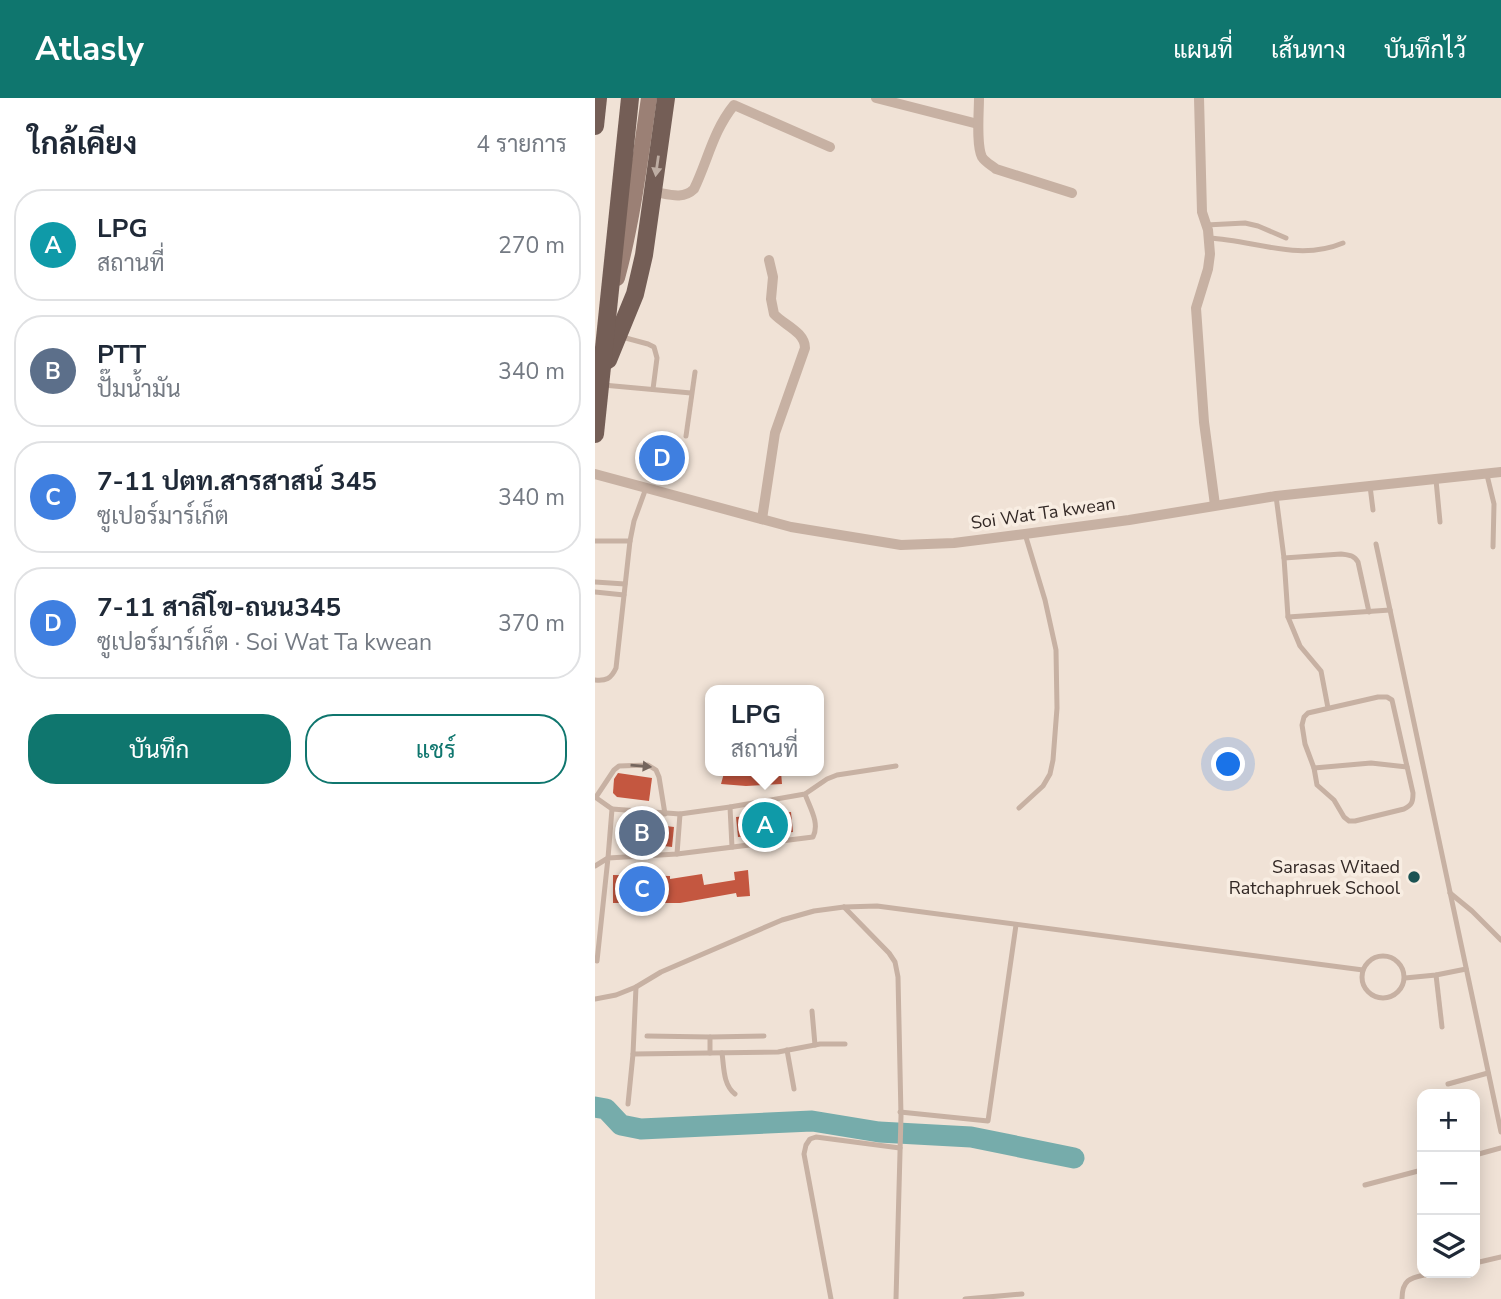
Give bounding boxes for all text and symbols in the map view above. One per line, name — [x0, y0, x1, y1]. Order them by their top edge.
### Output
text: Atlasly — [35, 27, 144, 72]
text: แผนที่ — [1173, 34, 1233, 66]
text: เส้นทาง — [1271, 34, 1346, 66]
text: บันทึกไว้ — [1384, 34, 1466, 66]
text: ใกล้เคียง — [28, 124, 137, 165]
text: 4 รายการ — [476, 129, 567, 160]
one-way arrow — [652, 155, 663, 177]
text: LPG — [97, 211, 148, 246]
text: A — [44, 230, 62, 261]
text: 270 m — [498, 230, 565, 261]
text: สถานที่ — [97, 248, 165, 279]
text: PTT — [97, 337, 146, 372]
text: B — [45, 356, 61, 387]
text: 340 m — [498, 356, 565, 387]
text: ปั๊มน้ำมัน — [97, 374, 181, 405]
pin: D — [639, 432, 685, 484]
text: 7-11 ปตท.สารสาสน์ 345 — [97, 464, 377, 499]
text: C — [45, 482, 61, 513]
text: 340 m — [498, 482, 565, 513]
street label: Soi Wat Ta kwean — [969, 491, 1117, 535]
text: ซูเปอร์มาร์เก็ต — [97, 501, 229, 532]
text: 7-11 สาลีโข-ถนน345 — [97, 590, 341, 625]
text: D — [44, 608, 62, 639]
text: 370 m — [498, 608, 565, 639]
text: ซูเปอร์มาร์เก็ต · Soi Wat Ta kwean — [97, 627, 432, 658]
popup — [705, 685, 824, 776]
text: LPG — [731, 697, 781, 732]
button: บันทึก — [28, 714, 291, 784]
button: แชร์ — [305, 714, 567, 784]
text: สถานที่ — [731, 734, 798, 765]
your location — [1211, 747, 1245, 781]
one-way arrow — [630, 761, 652, 772]
pin: A — [742, 799, 788, 851]
pin: B — [619, 807, 665, 859]
place label: Sarasas Witaed Ratchaphruek School — [1229, 855, 1401, 900]
pin: C — [619, 863, 665, 915]
marker: Sarasas Witaed Ratchaphruek School — [1406, 869, 1422, 885]
map controls — [1417, 1089, 1480, 1278]
button: + — [1417, 1089, 1480, 1152]
button: − — [1417, 1152, 1480, 1215]
button: layers — [1417, 1215, 1480, 1278]

